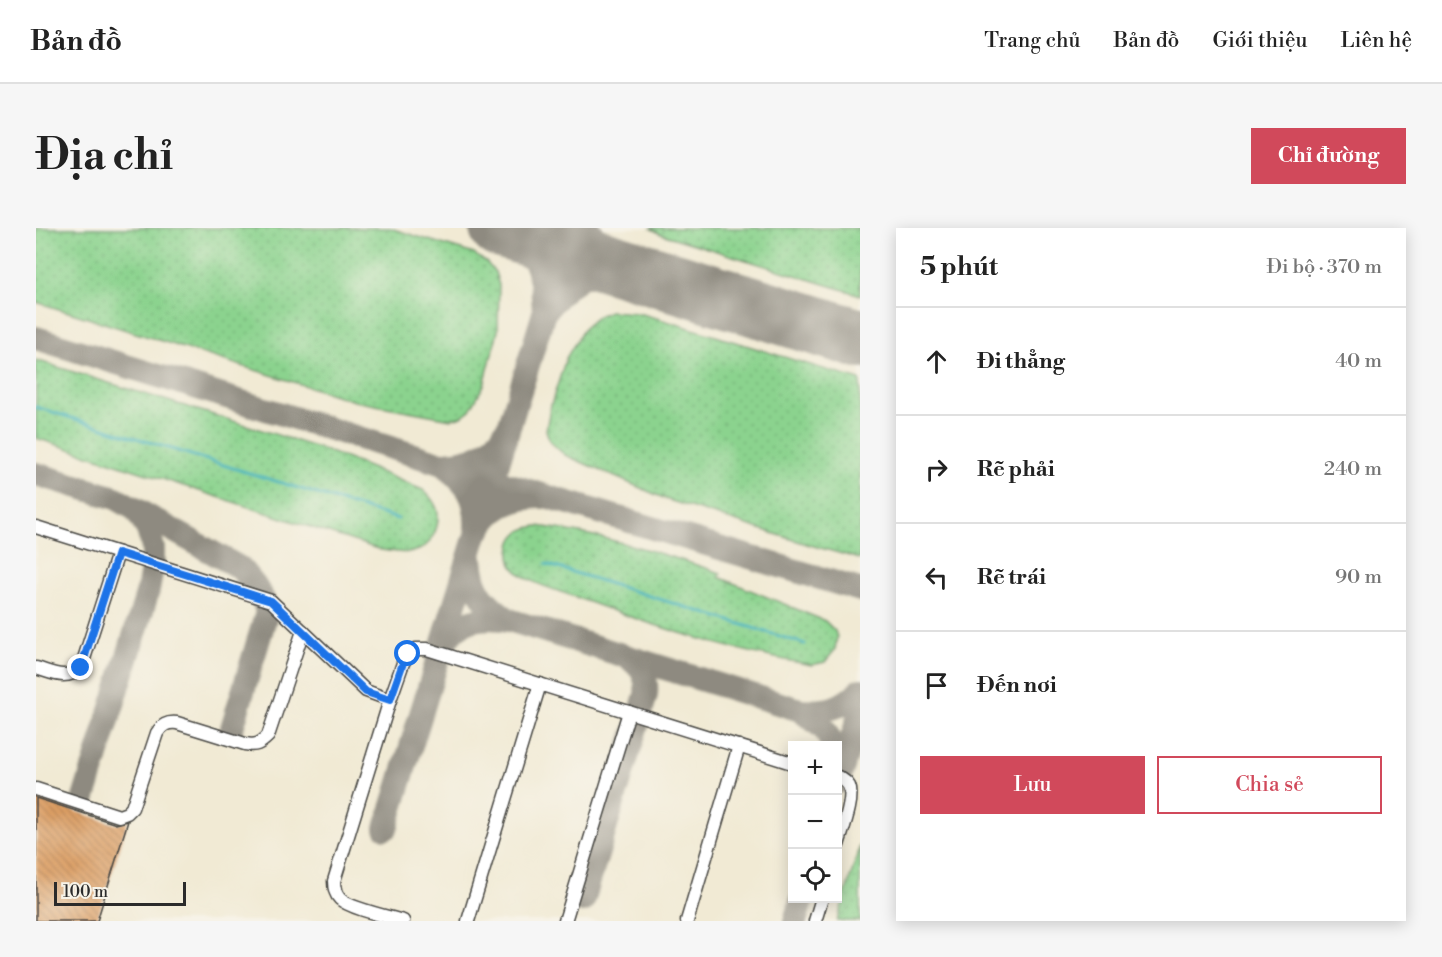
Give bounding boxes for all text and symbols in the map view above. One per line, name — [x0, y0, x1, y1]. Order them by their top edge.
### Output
text: Bản đồ — [30, 24, 122, 59]
text: Trang chủ — [984, 28, 1080, 54]
text: Bản đồ — [1113, 28, 1179, 54]
text: Giới thiệu — [1212, 28, 1308, 54]
text: Liên hệ — [1341, 28, 1412, 54]
button: Chỉ đường — [1251, 128, 1406, 184]
text: Địa chỉ — [36, 130, 173, 183]
text: 5 phút — [920, 251, 998, 283]
text: Đi bộ · 370 m — [1266, 255, 1382, 280]
icon: ahead — [920, 345, 953, 378]
text: Đi thẳng — [977, 348, 1065, 375]
text: 40 m — [1335, 349, 1382, 374]
icon: right — [920, 453, 953, 486]
text: Rẽ phải — [977, 456, 1055, 483]
text: 240 m — [1324, 457, 1382, 482]
icon: left — [920, 561, 953, 594]
text: Rẽ trái — [977, 564, 1046, 591]
text: 90 m — [1335, 565, 1382, 590]
route start — [394, 640, 420, 666]
route end — [67, 654, 93, 680]
icon: arrive — [920, 669, 953, 702]
text: Đến nơi — [977, 672, 1057, 699]
map controls — [788, 741, 842, 903]
button: + — [788, 741, 842, 795]
button: Lưu — [920, 756, 1145, 814]
button: Chia sẻ — [1157, 756, 1382, 814]
button: − — [788, 795, 842, 849]
button: locate — [788, 849, 842, 903]
scale bar — [54, 879, 186, 906]
text: 100 m — [63, 882, 108, 902]

